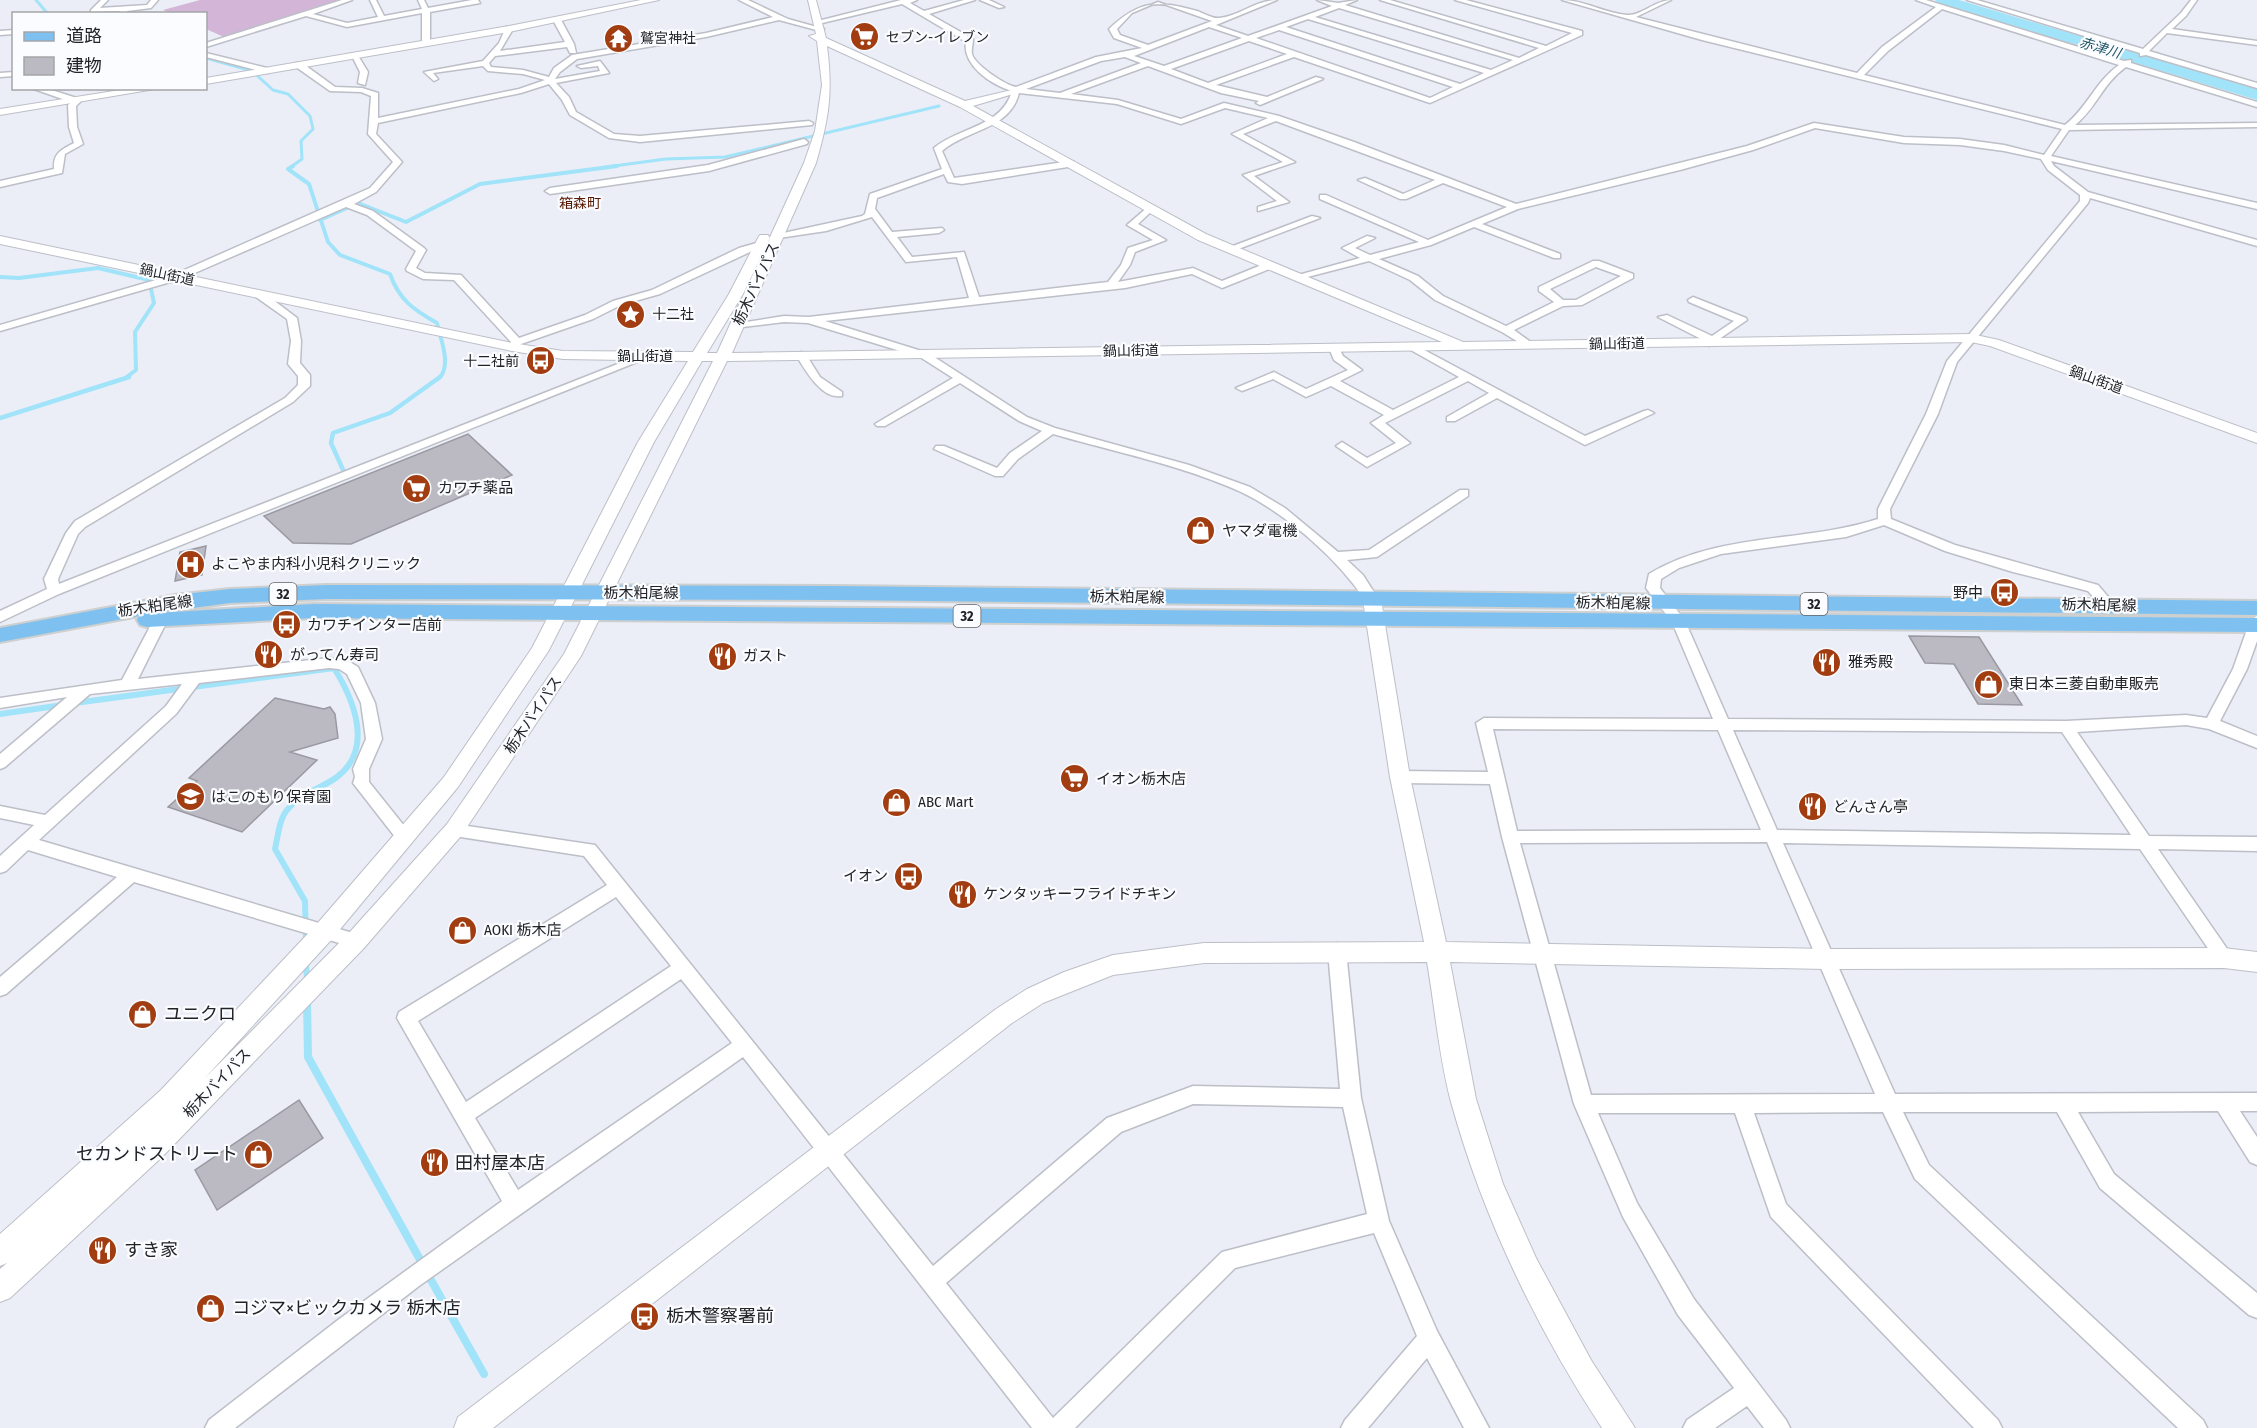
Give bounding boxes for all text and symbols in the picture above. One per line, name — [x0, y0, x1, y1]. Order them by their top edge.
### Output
legend — [12, 12, 207, 90]
supermarket icon: セブン-イレブン — [849, 21, 881, 53]
temple icon: 鷲宮神社 — [603, 22, 635, 54]
text: 道路 — [66, 25, 102, 47]
place label: セブン-イレブン — [886, 29, 989, 46]
place label: 鷲宮神社 — [640, 30, 696, 47]
water label: 赤津川 — [2077, 34, 2124, 63]
text: 建物 — [66, 55, 102, 77]
district label: 箱森町 — [559, 195, 601, 212]
street label: 栃木バイパス — [729, 240, 783, 328]
street label: 鍋山街道 — [138, 261, 196, 289]
place icon: 十二社 — [615, 298, 647, 330]
place label: 十二社 — [652, 306, 694, 323]
street label: 鍋山街道 — [1589, 335, 1645, 353]
street label: 鍋山街道 — [1103, 342, 1159, 360]
bus stop icon: 十二社前 — [524, 345, 556, 377]
street label: 鍋山街道 — [617, 348, 673, 365]
place label: 十二社前 — [463, 353, 519, 370]
street label: 鍋山街道 — [2067, 362, 2125, 398]
supermarket icon: カワチ薬品 — [401, 472, 433, 504]
place label: カワチ薬品 — [438, 479, 513, 497]
shop icon: ヤマダ電機 — [1185, 515, 1217, 547]
place label: ヤマダ電機 — [1222, 522, 1297, 540]
hospital icon: よこやま内科小児科クリニック — [174, 548, 206, 580]
place label: よこやま内科小児科クリニック — [211, 555, 421, 573]
bus stop icon: 野中 — [1988, 577, 2020, 609]
road number: 32 — [270, 583, 296, 605]
street label: 栃木粕尾線 — [603, 584, 679, 602]
place label: 野中 — [1953, 584, 1983, 602]
street label: 栃木粕尾線 — [1089, 587, 1165, 607]
street label: 栃木粕尾線 — [117, 592, 193, 620]
street label: 栃木粕尾線 — [1575, 593, 1651, 613]
road number: 32 — [1800, 593, 1828, 615]
street label: 栃木粕尾線 — [2061, 595, 2137, 615]
road number: 32 — [954, 605, 980, 627]
bus stop icon: カワチインター店前 — [270, 609, 302, 641]
place label: カワチインター店前 — [307, 616, 442, 634]
restaurant icon: がってん寿司 — [253, 639, 285, 671]
restaurant icon: ガスト — [706, 640, 738, 672]
place label: がってん寿司 — [290, 646, 379, 664]
restaurant icon: 雅秀殿 — [1811, 646, 1843, 678]
place label: ガスト — [743, 647, 788, 665]
place label: 雅秀殿 — [1848, 653, 1893, 671]
shop icon: 東日本三菱自動車販売 — [1972, 668, 2004, 700]
street label: 栃木バイパス — [500, 673, 566, 757]
place label: 東日本三菱自動車販売 — [2009, 675, 2159, 693]
supermarket icon: イオン栃木店 — [1059, 763, 1091, 795]
place label: イオン栃木店 — [1096, 770, 1186, 788]
school or university icon: はこのもり保育園 — [174, 781, 206, 813]
shop icon: ABC Mart — [881, 786, 913, 818]
place label: はこのもり保育園 — [211, 788, 331, 806]
restaurant icon: どんさん亭 — [1796, 791, 1828, 823]
place label: ABC Mart — [918, 793, 973, 811]
place label: どんさん亭 — [1833, 798, 1908, 816]
bus stop icon: イオン — [893, 860, 925, 892]
place label: イオン — [843, 867, 888, 885]
restaurant icon: ケンタッキーフライドチキン — [946, 878, 978, 910]
place label: ケンタッキーフライドチキン — [983, 885, 1176, 903]
shop icon: AOKI 栃木店 — [447, 914, 479, 946]
place label: AOKI 栃木店 — [484, 921, 562, 939]
shop icon: ユニクロ — [127, 998, 159, 1030]
place label: ユニクロ — [164, 1003, 236, 1025]
street label: 栃木バイパス — [179, 1044, 255, 1122]
shop icon: セカンドストリート — [243, 1138, 275, 1170]
place label: セカンドストリート — [76, 1143, 238, 1165]
restaurant icon: 田村屋本店 — [418, 1147, 450, 1179]
place label: 田村屋本店 — [455, 1152, 545, 1174]
restaurant icon: すき家 — [87, 1234, 119, 1266]
place label: すき家 — [124, 1239, 178, 1261]
shop icon: コジマ×ビックカメラ 栃木店 — [195, 1292, 227, 1324]
place label: コジマ×ビックカメラ 栃木店 — [232, 1297, 460, 1319]
bus stop icon: 栃木警察署前 — [629, 1300, 661, 1332]
place label: 栃木警察署前 — [666, 1305, 774, 1327]

